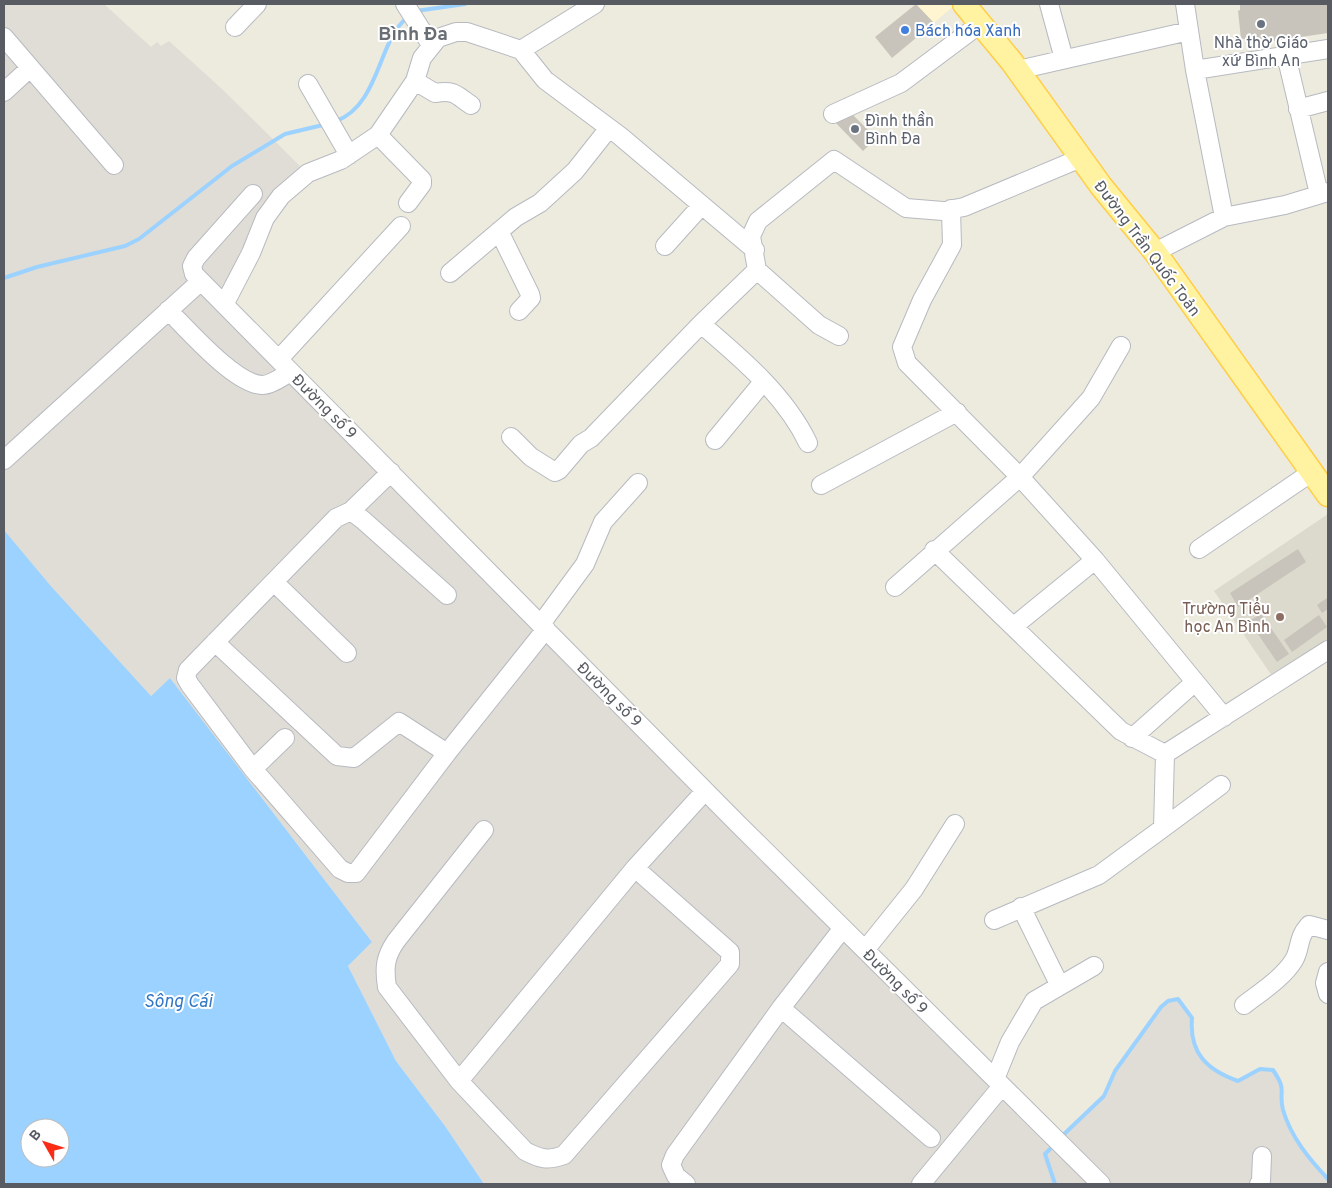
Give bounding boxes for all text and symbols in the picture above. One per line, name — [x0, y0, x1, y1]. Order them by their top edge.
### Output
marker: Nhà thờ Giáo xứ Bình An — [1255, 18, 1267, 30]
place label: Bách hóa Xanh — [915, 22, 1021, 42]
district label: Bình Đa — [378, 23, 448, 47]
marker: Bách hóa Xanh — [899, 24, 911, 36]
place label: Nhà thờ Giáo xứ Bình An — [1214, 34, 1308, 72]
place label: Đình thần Bình Đa — [865, 111, 934, 150]
marker: Đình thần Bình Đa — [849, 123, 861, 135]
street label: Đường Trần Quốc Toản — [1089, 177, 1205, 321]
street label: Đường số 9 — [287, 370, 361, 444]
place label: Trường Tiểu học An Bình — [1182, 597, 1270, 638]
marker: Trường Tiểu học An Bình — [1274, 611, 1286, 623]
street label: Đường số 9 — [572, 658, 646, 732]
street label: Đường số 9 — [858, 945, 932, 1019]
water label: Sông Cái — [144, 991, 214, 1014]
north arrow — [20, 1118, 70, 1168]
text: B — [26, 1127, 46, 1145]

